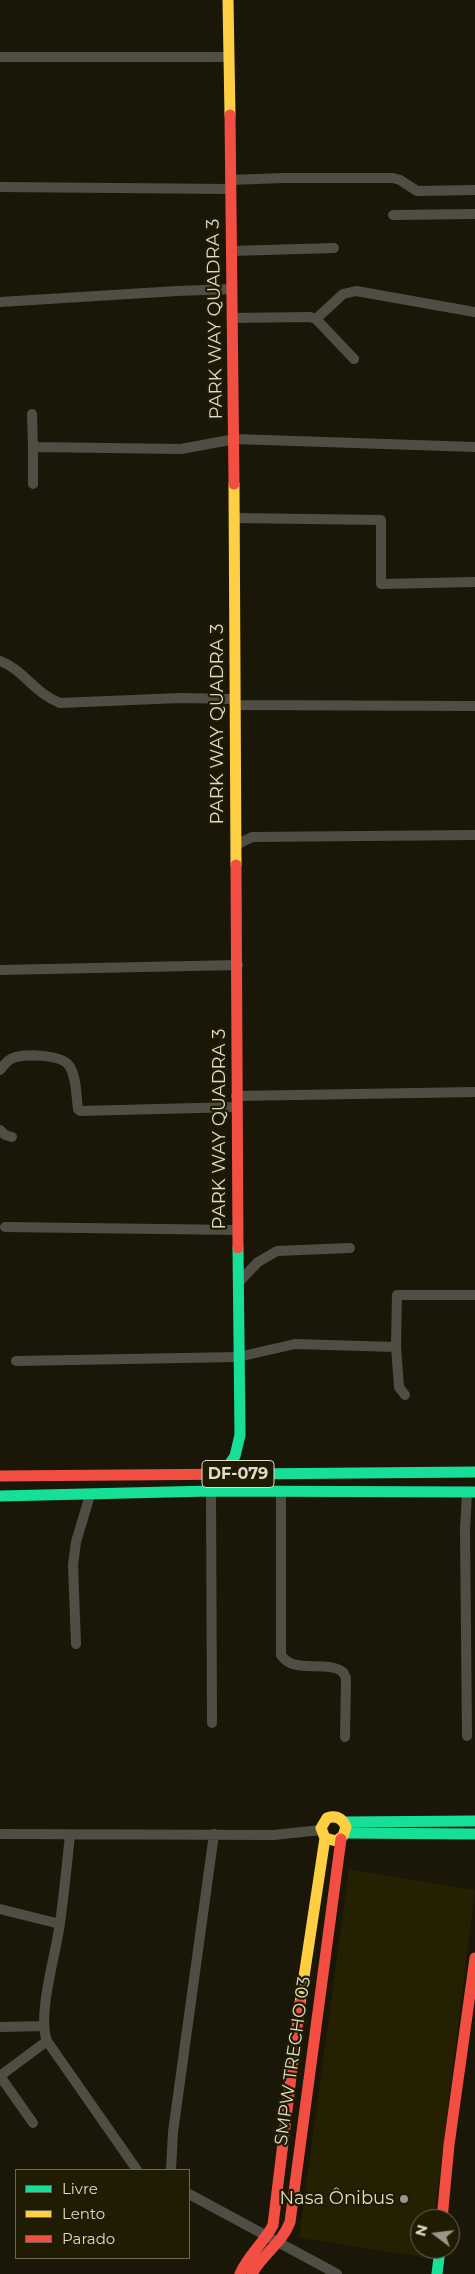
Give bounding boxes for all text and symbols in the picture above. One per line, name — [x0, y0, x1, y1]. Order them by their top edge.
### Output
street label: PARK WAY QUADRA 3 — [202, 218, 228, 420]
street label: PARK WAY QUADRA 3 — [207, 624, 229, 824]
street label: PARK WAY QUADRA 3 — [209, 1029, 231, 1229]
road number: DF-079 — [202, 1460, 274, 1488]
street label: SMPW TRECHO 03 — [270, 1975, 316, 2147]
legend — [15, 2169, 190, 2259]
text: Livre — [62, 2179, 98, 2198]
place label: Nasa Ônibus — [279, 2188, 394, 2210]
marker: Nasa Ônibus — [398, 2193, 410, 2205]
text: Lento — [62, 2204, 105, 2223]
north arrow — [410, 2209, 460, 2259]
text: N — [411, 2223, 432, 2238]
text: Parado — [62, 2229, 115, 2248]

